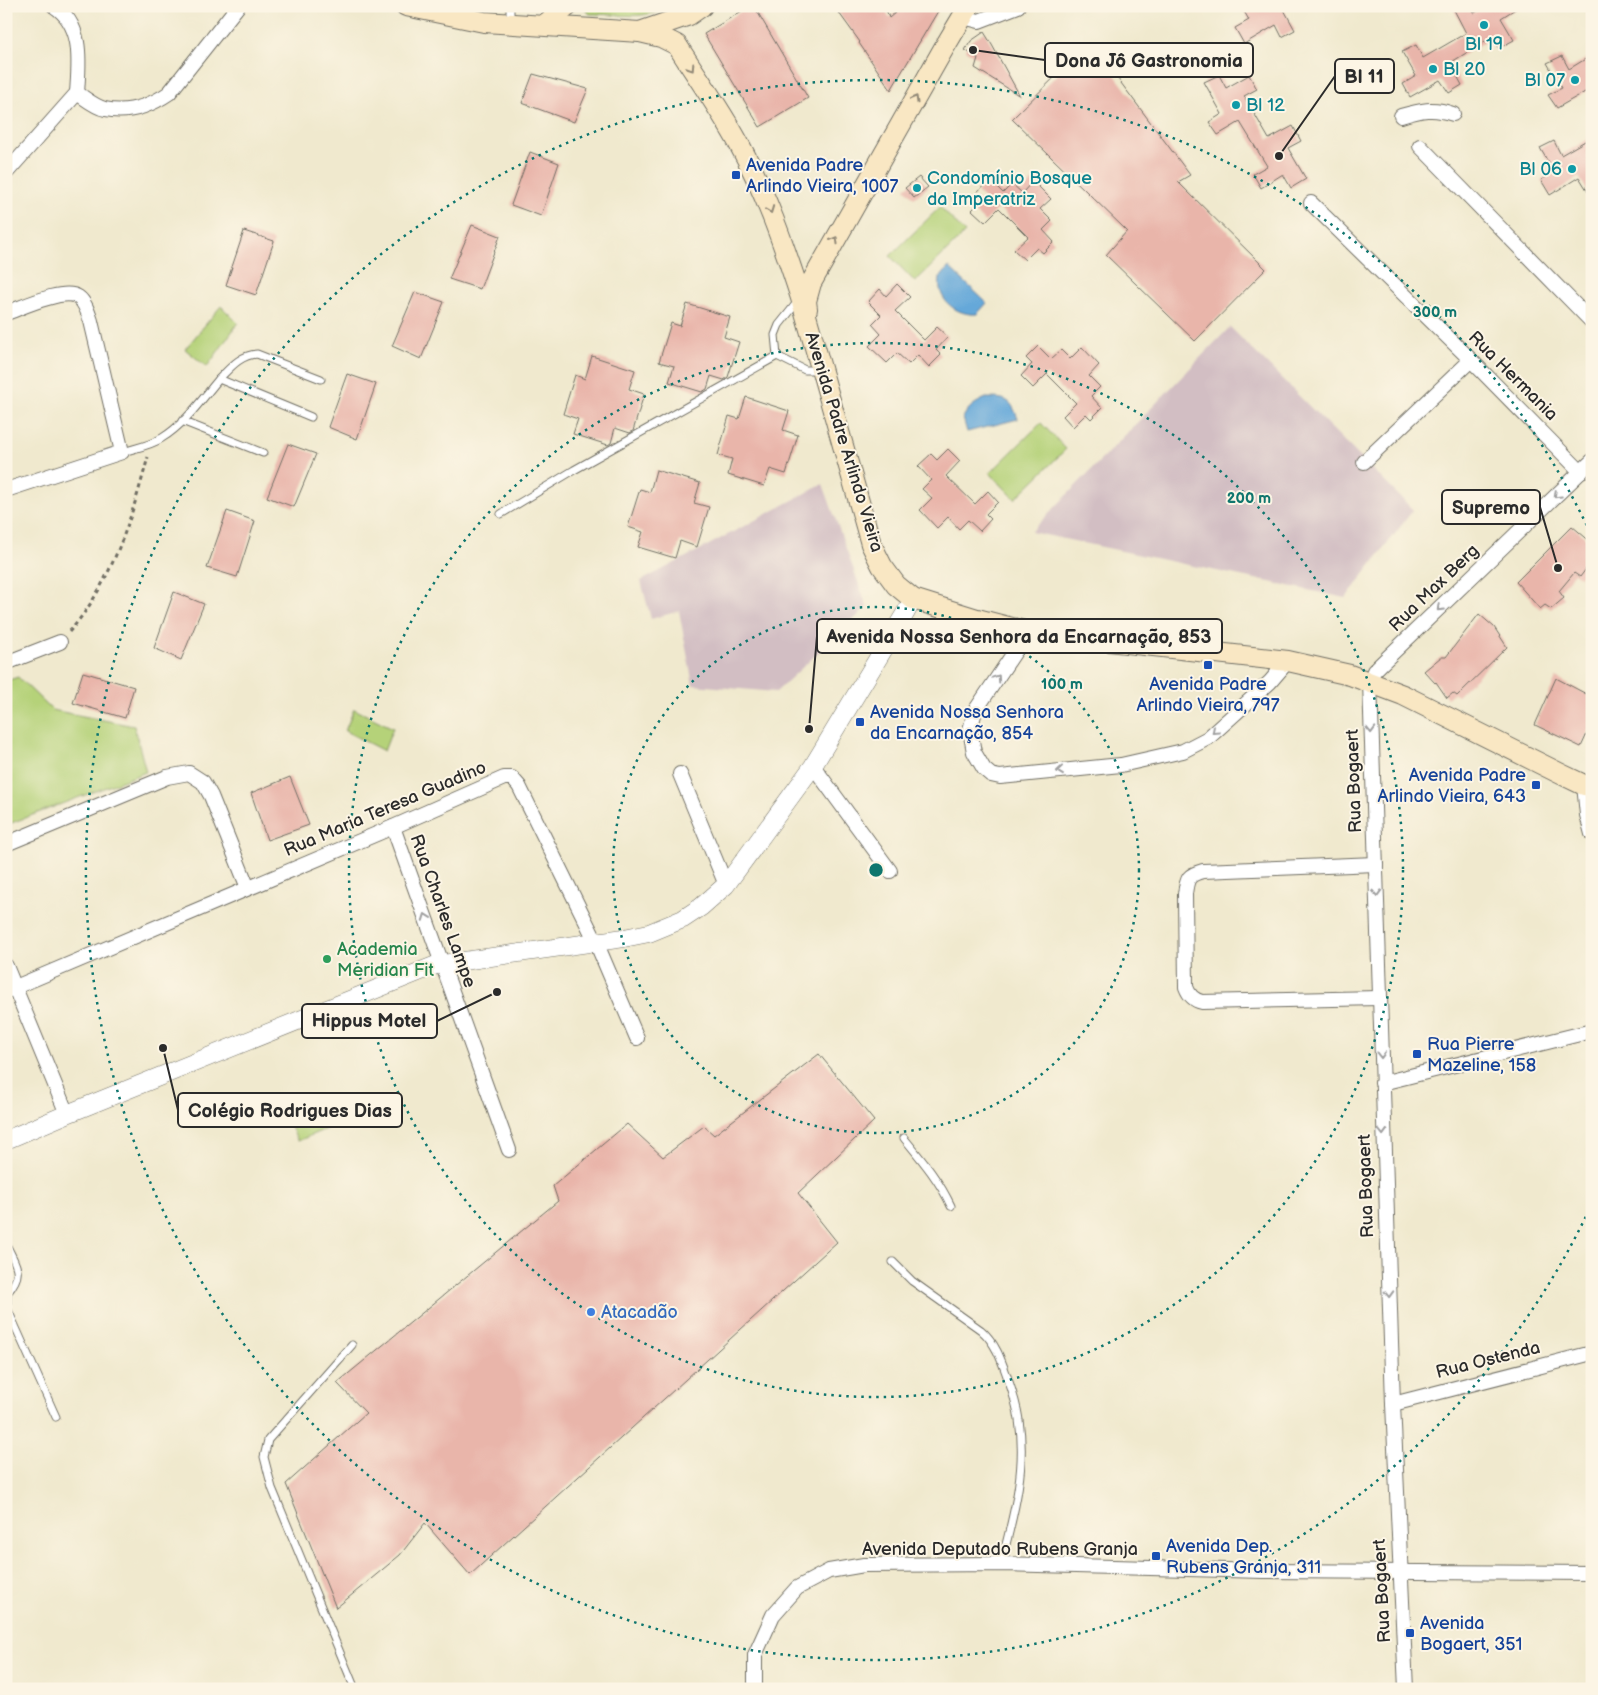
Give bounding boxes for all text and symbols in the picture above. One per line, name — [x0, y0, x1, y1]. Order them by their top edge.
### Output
marker: Bl 19 — [1478, 19, 1490, 31]
place label: Bl 19 — [1465, 34, 1503, 55]
callout: Dona Jô Gastronomia — [1045, 43, 1253, 77]
text: Dona Jô Gastronomia — [1055, 50, 1243, 73]
callout: Bl 11 — [1335, 59, 1394, 93]
place label: Bl 20 — [1443, 59, 1485, 80]
one-way arrow — [685, 63, 695, 72]
marker: Bl 20 — [1427, 63, 1439, 75]
text: Bl 11 — [1344, 66, 1384, 89]
place label: Bl 07 — [1524, 70, 1565, 91]
marker: Bl 07 — [1569, 74, 1581, 86]
one-way arrow — [909, 95, 919, 104]
place label: Bl 12 — [1246, 95, 1285, 116]
marker: Bl 12 — [1230, 99, 1242, 111]
place label: Avenida Padre Arlindo Vieira, 1007 — [746, 155, 899, 197]
place label: Bl 06 — [1519, 159, 1562, 180]
marker: Bl 06 — [1566, 163, 1578, 175]
place label: Condomínio Bosque da Imperatriz — [927, 168, 1092, 210]
marker: Avenida Padre Arlindo Vieira, 1007 — [730, 169, 742, 181]
marker: Condomínio Bosque da Imperatriz — [911, 182, 923, 194]
one-way arrow — [764, 205, 774, 214]
one-way arrow — [829, 237, 839, 246]
text: 300 m — [1413, 303, 1457, 322]
street label: Rua Hermania — [1464, 327, 1562, 425]
street label: Avenida Padre Arlindo Vieira — [800, 329, 888, 555]
text: 200 m — [1227, 489, 1271, 508]
one-way arrow — [1553, 489, 1562, 498]
callout: Supremo — [1442, 490, 1540, 524]
text: Supremo — [1452, 497, 1530, 520]
street label: Rua Max Berg — [1385, 540, 1483, 636]
one-way arrow — [1436, 602, 1445, 611]
callout: Avenida Nossa Senhora da Encarnação, 853 — [817, 619, 1222, 653]
text: Avenida Nossa Senhora da Encarnação, 853 — [826, 626, 1211, 649]
marker: Avenida Padre Arlindo Vieira, 797 — [1202, 659, 1214, 671]
place label: Avenida Padre Arlindo Vieira, 797 — [1136, 674, 1280, 716]
one-way arrow — [991, 675, 1000, 684]
text: 100 m — [1041, 675, 1083, 694]
place label: Avenida Nossa Senhora da Encarnação, 854 — [870, 702, 1064, 744]
marker: Avenida Nossa Senhora da Encarnação, 854 — [854, 716, 866, 728]
one-way arrow — [1211, 725, 1220, 734]
one-way arrow — [1365, 726, 1376, 734]
street label: Rua Bogaert — [1342, 728, 1366, 833]
street label: Rua Maria Teresa Guadino — [281, 757, 489, 861]
one-way arrow — [1056, 765, 1064, 776]
place label: Avenida Padre Arlindo Vieira, 643 — [1378, 765, 1526, 807]
marker: Avenida Padre Arlindo Vieira, 643 — [1530, 779, 1542, 791]
street label: Rua Charles Lampe — [405, 831, 481, 991]
centre of rings — [867, 861, 885, 879]
one-way arrow — [1371, 889, 1382, 897]
one-way arrow — [422, 913, 432, 922]
place label: Academia Meridian Fit — [337, 939, 435, 981]
marker: Academia Meridian Fit — [321, 953, 333, 965]
callout: Hippus Motel — [302, 1004, 437, 1038]
text: Hippus Motel — [312, 1010, 426, 1033]
place label: Rua Pierre Mazeline, 158 — [1427, 1034, 1536, 1076]
marker: Rua Pierre Mazeline, 158 — [1411, 1048, 1423, 1060]
one-way arrow — [1376, 1052, 1386, 1059]
callout: Colégio Rodrigues Dias — [178, 1093, 402, 1127]
text: Colégio Rodrigues Dias — [188, 1100, 392, 1123]
one-way arrow — [1378, 1128, 1389, 1136]
street label: Rua Bogaert — [1354, 1133, 1378, 1238]
one-way arrow — [1384, 1290, 1394, 1298]
place label: Atacadão — [601, 1302, 678, 1323]
marker: Atacadão — [585, 1306, 597, 1318]
street label: Rua Ostenda — [1434, 1337, 1542, 1383]
place label: Avenida Dep. Rubens Granja, 311 — [1166, 1536, 1321, 1578]
street label: Rua Bogaert — [1369, 1538, 1395, 1643]
street label: Avenida Deputado Rubens Granja — [862, 1539, 1138, 1560]
marker: Avenida Dep. Rubens Granja, 311 — [1150, 1550, 1162, 1562]
place label: Avenida Bogaert, 351 — [1420, 1613, 1523, 1655]
marker: Avenida Bogaert, 351 — [1404, 1627, 1416, 1639]

